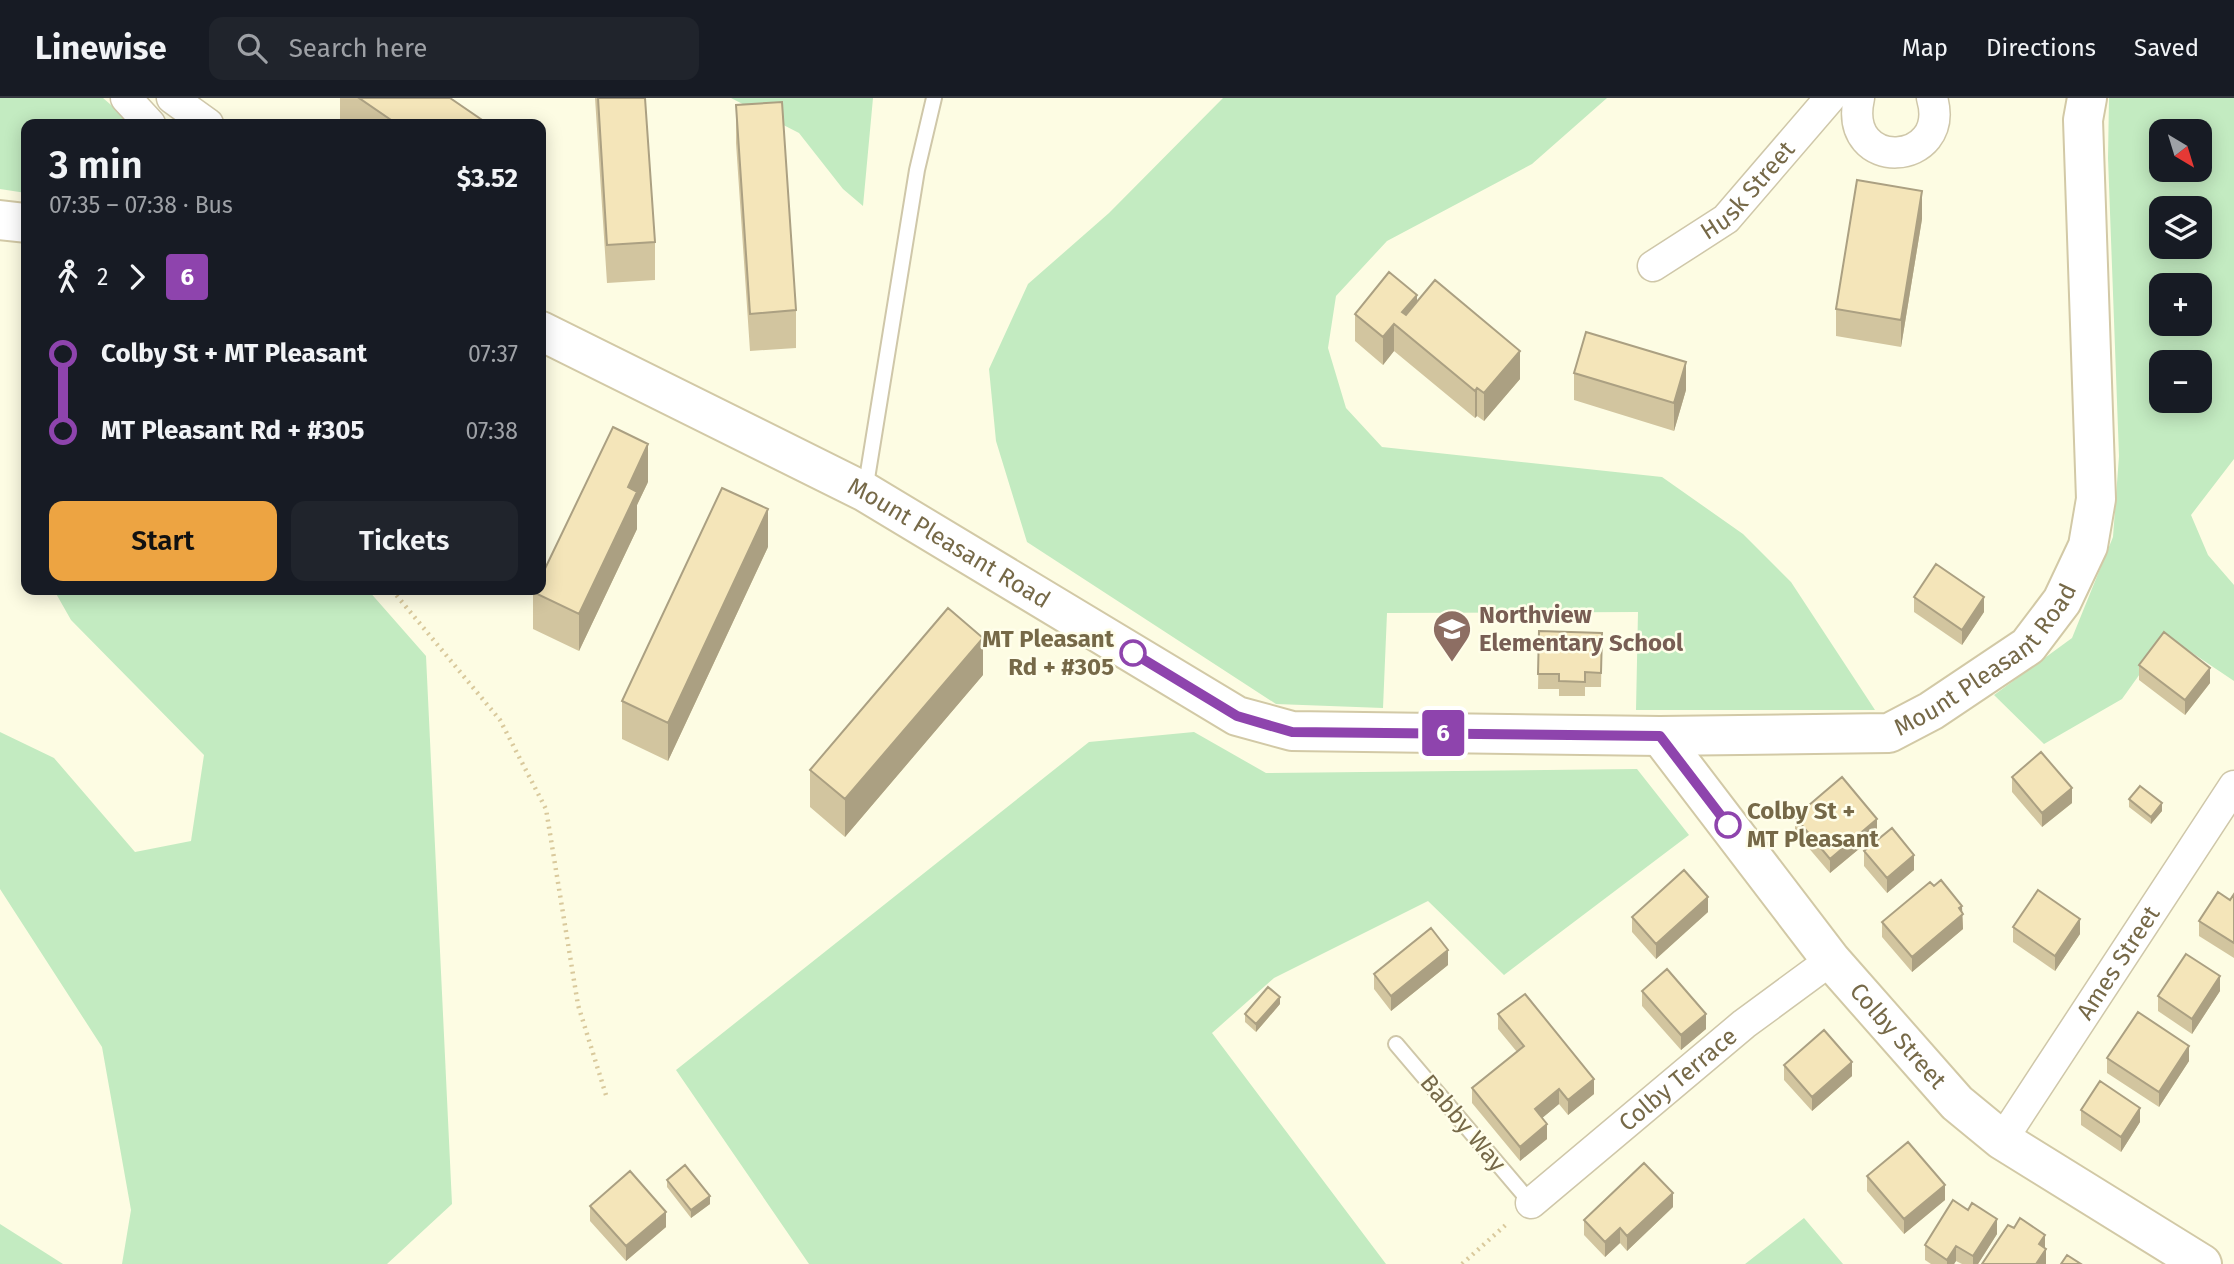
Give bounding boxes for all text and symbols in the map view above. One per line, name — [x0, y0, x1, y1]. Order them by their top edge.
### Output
search box — [209, 17, 699, 80]
text: Linewise — [35, 28, 167, 68]
icon: search — [233, 29, 271, 67]
text: Search here — [289, 33, 428, 64]
text: Map — [1902, 34, 1948, 62]
text: Directions — [1986, 34, 2096, 62]
text: Saved — [2134, 34, 2199, 62]
north arrow — [2149, 119, 2212, 182]
map controls — [2149, 119, 2212, 413]
street label: Husk Street — [1695, 135, 1801, 246]
text: 3 min — [49, 142, 143, 188]
text: $3.52 — [457, 163, 518, 194]
text: 07:35 – 07:38 · Bus — [49, 191, 233, 219]
button: layers — [2149, 196, 2212, 259]
icon: walk — [49, 258, 87, 296]
icon: forward — [118, 258, 156, 296]
text: 2 — [97, 263, 108, 291]
text: 6 — [180, 263, 194, 291]
button: + — [2149, 273, 2212, 336]
text: Colby St + MT Pleasant — [101, 338, 367, 369]
text: 07:37 — [468, 340, 518, 368]
button: − — [2149, 350, 2212, 413]
text: MT Pleasant Rd + #305 — [101, 415, 364, 446]
text: 07:38 — [466, 417, 518, 445]
street label: Mount Pleasant Road — [843, 472, 1055, 614]
button: Start — [49, 501, 277, 581]
button: Tickets — [291, 501, 518, 581]
street label: Mount Pleasant Road — [1889, 579, 2082, 742]
place label: Northview Elementary School — [1479, 601, 1684, 657]
school or university icon: Northview Elementary School — [1431, 608, 1473, 663]
place label: MT Pleasant Rd + #305 — [982, 625, 1115, 681]
marker: MT Pleasant Rd + #305 — [1120, 640, 1146, 666]
line badge: 6 — [1420, 710, 1466, 756]
text: 6 — [1436, 719, 1450, 747]
place label: Colby St + MT Pleasant — [1747, 797, 1880, 853]
marker: Colby St + MT Pleasant — [1715, 812, 1741, 838]
street label: Ames Street — [2071, 900, 2166, 1025]
street label: Colby Street — [1844, 977, 1952, 1095]
street label: Colby Terrace — [1613, 1022, 1743, 1137]
street label: Babby Way — [1414, 1069, 1512, 1177]

